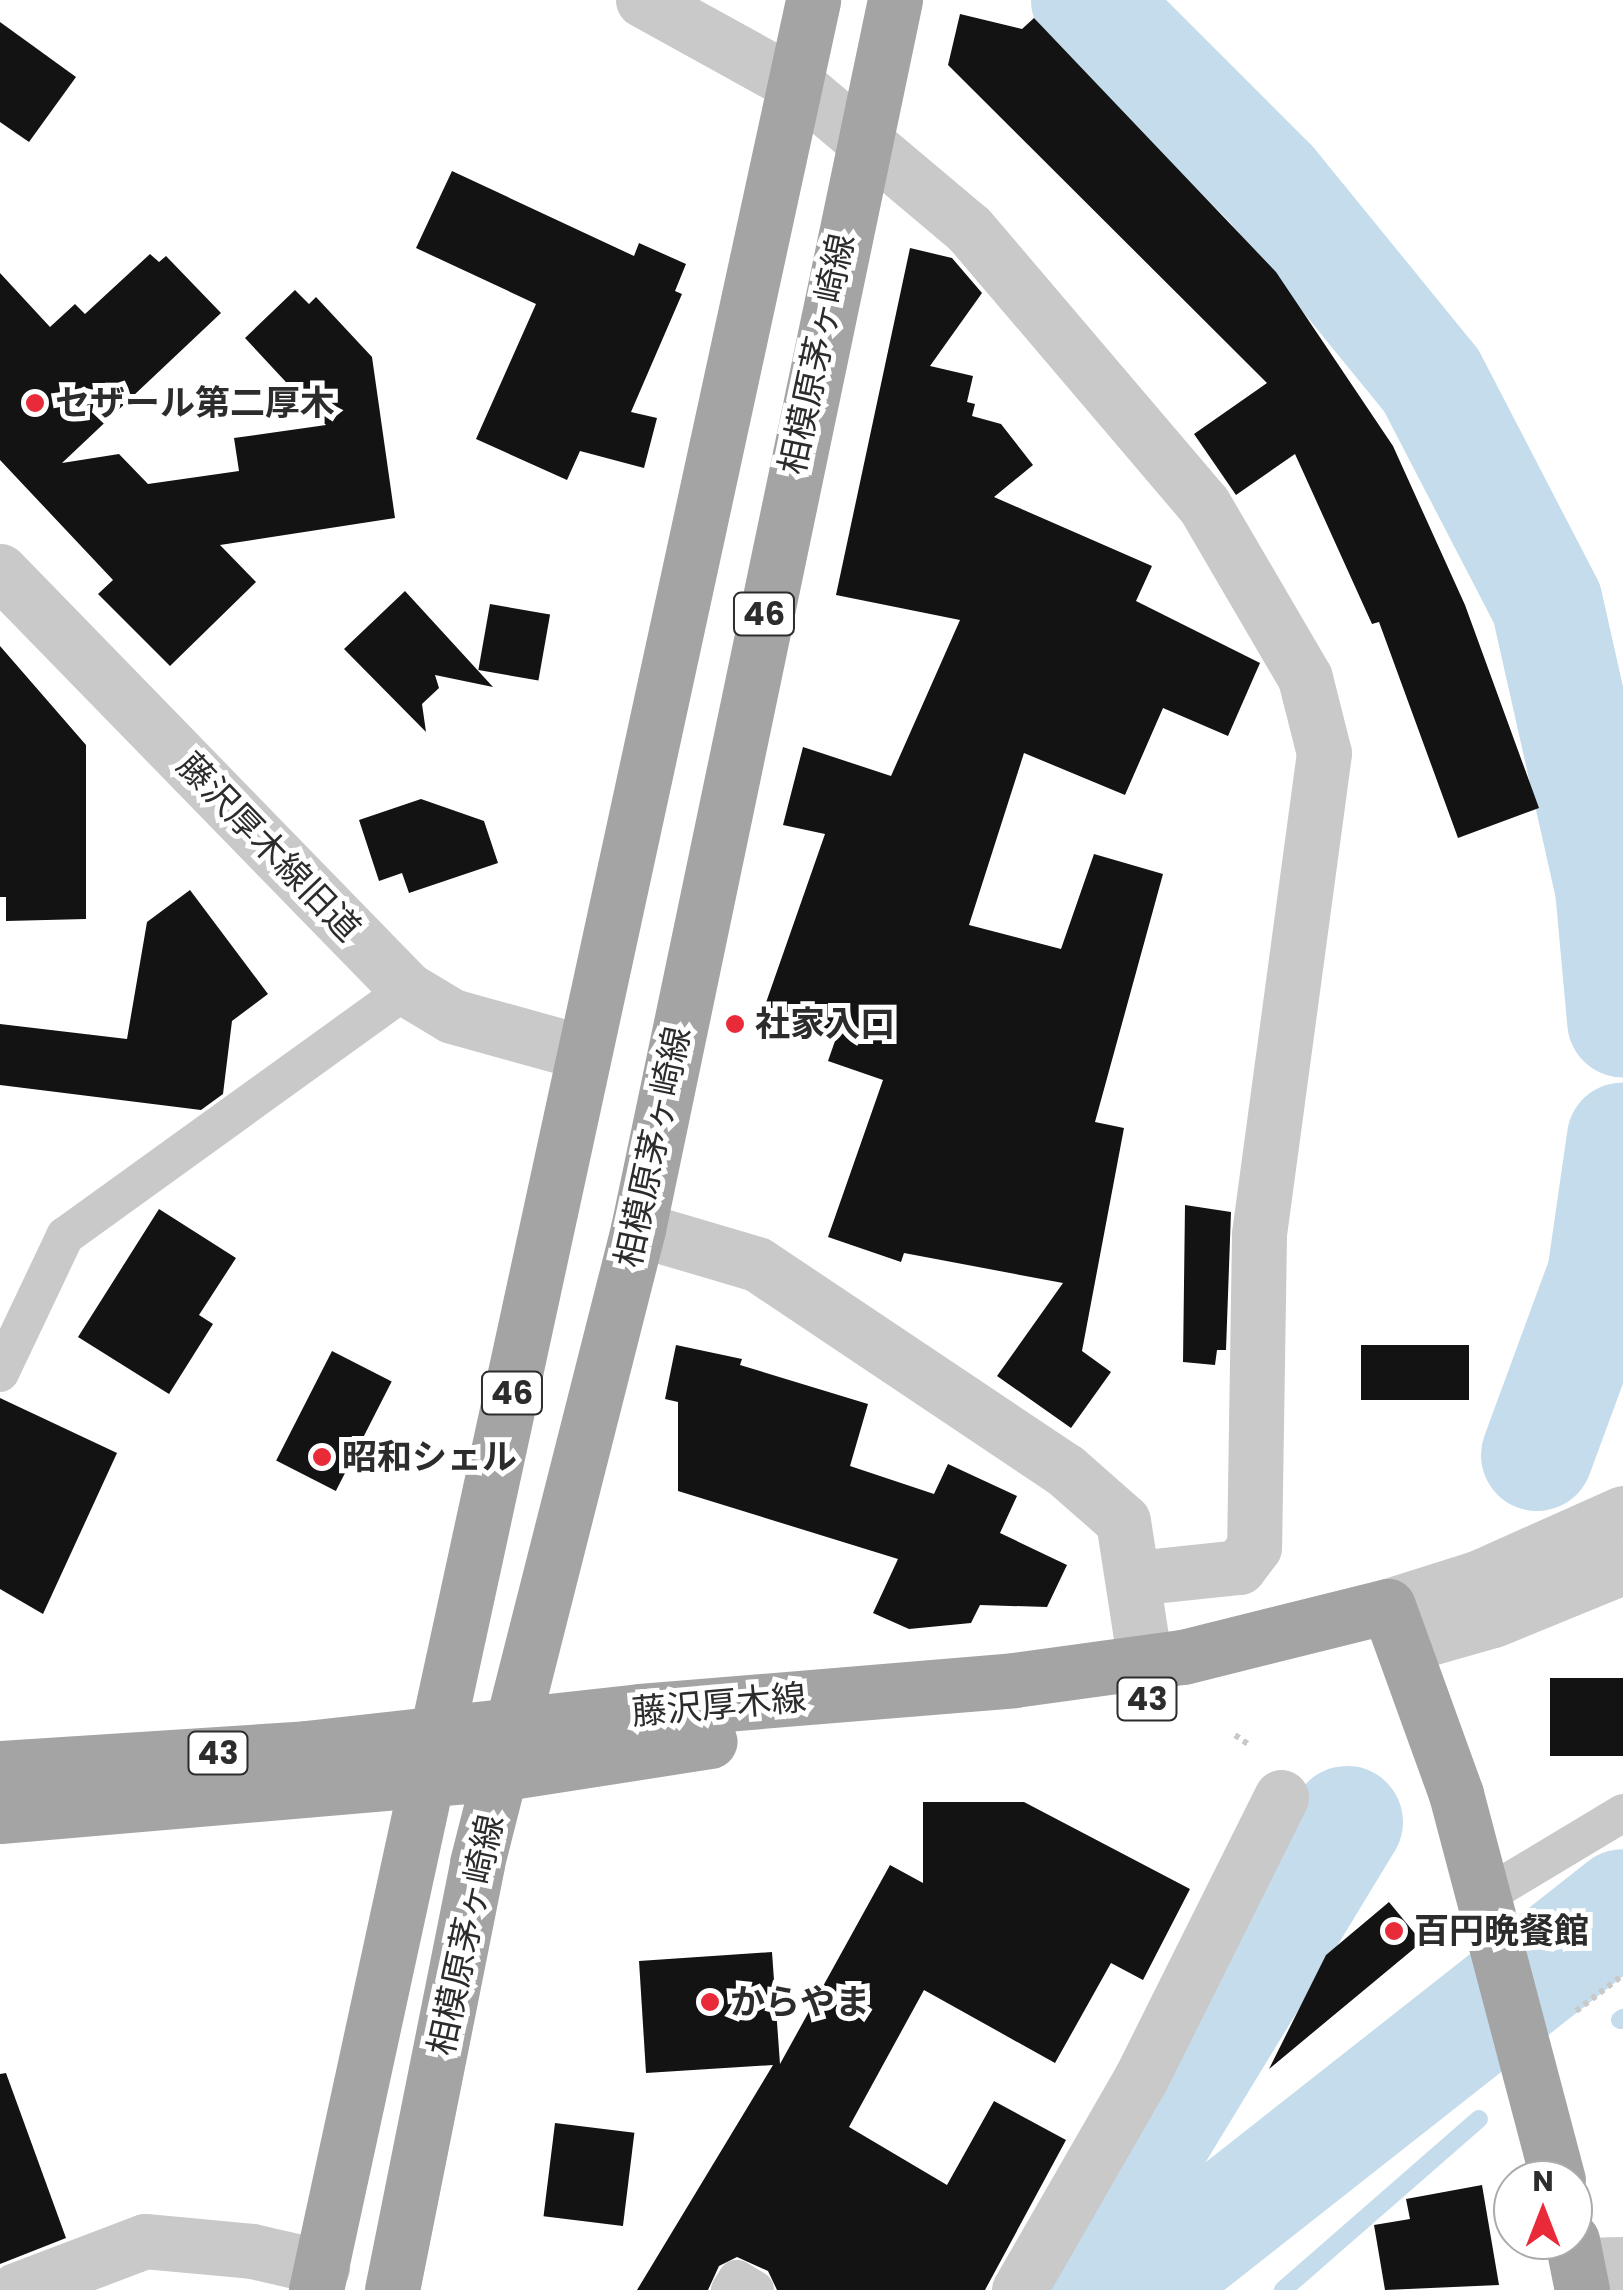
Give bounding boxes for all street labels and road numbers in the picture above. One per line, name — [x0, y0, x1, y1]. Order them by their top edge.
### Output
street label: 相模原茅ヶ崎線 — [771, 230, 863, 478]
road number: 46 — [732, 587, 796, 641]
street label: 藤沢厚木線旧道 — [169, 744, 369, 950]
street label: 相模原茅ヶ崎線 — [607, 1023, 699, 1271]
road number: 46 — [480, 1366, 544, 1420]
road number: 43 — [1114, 1672, 1180, 1726]
street label: 藤沢厚木線 — [630, 1676, 808, 1734]
road number: 43 — [186, 1726, 250, 1780]
street label: 相模原茅ヶ崎線 — [420, 1811, 512, 2059]

